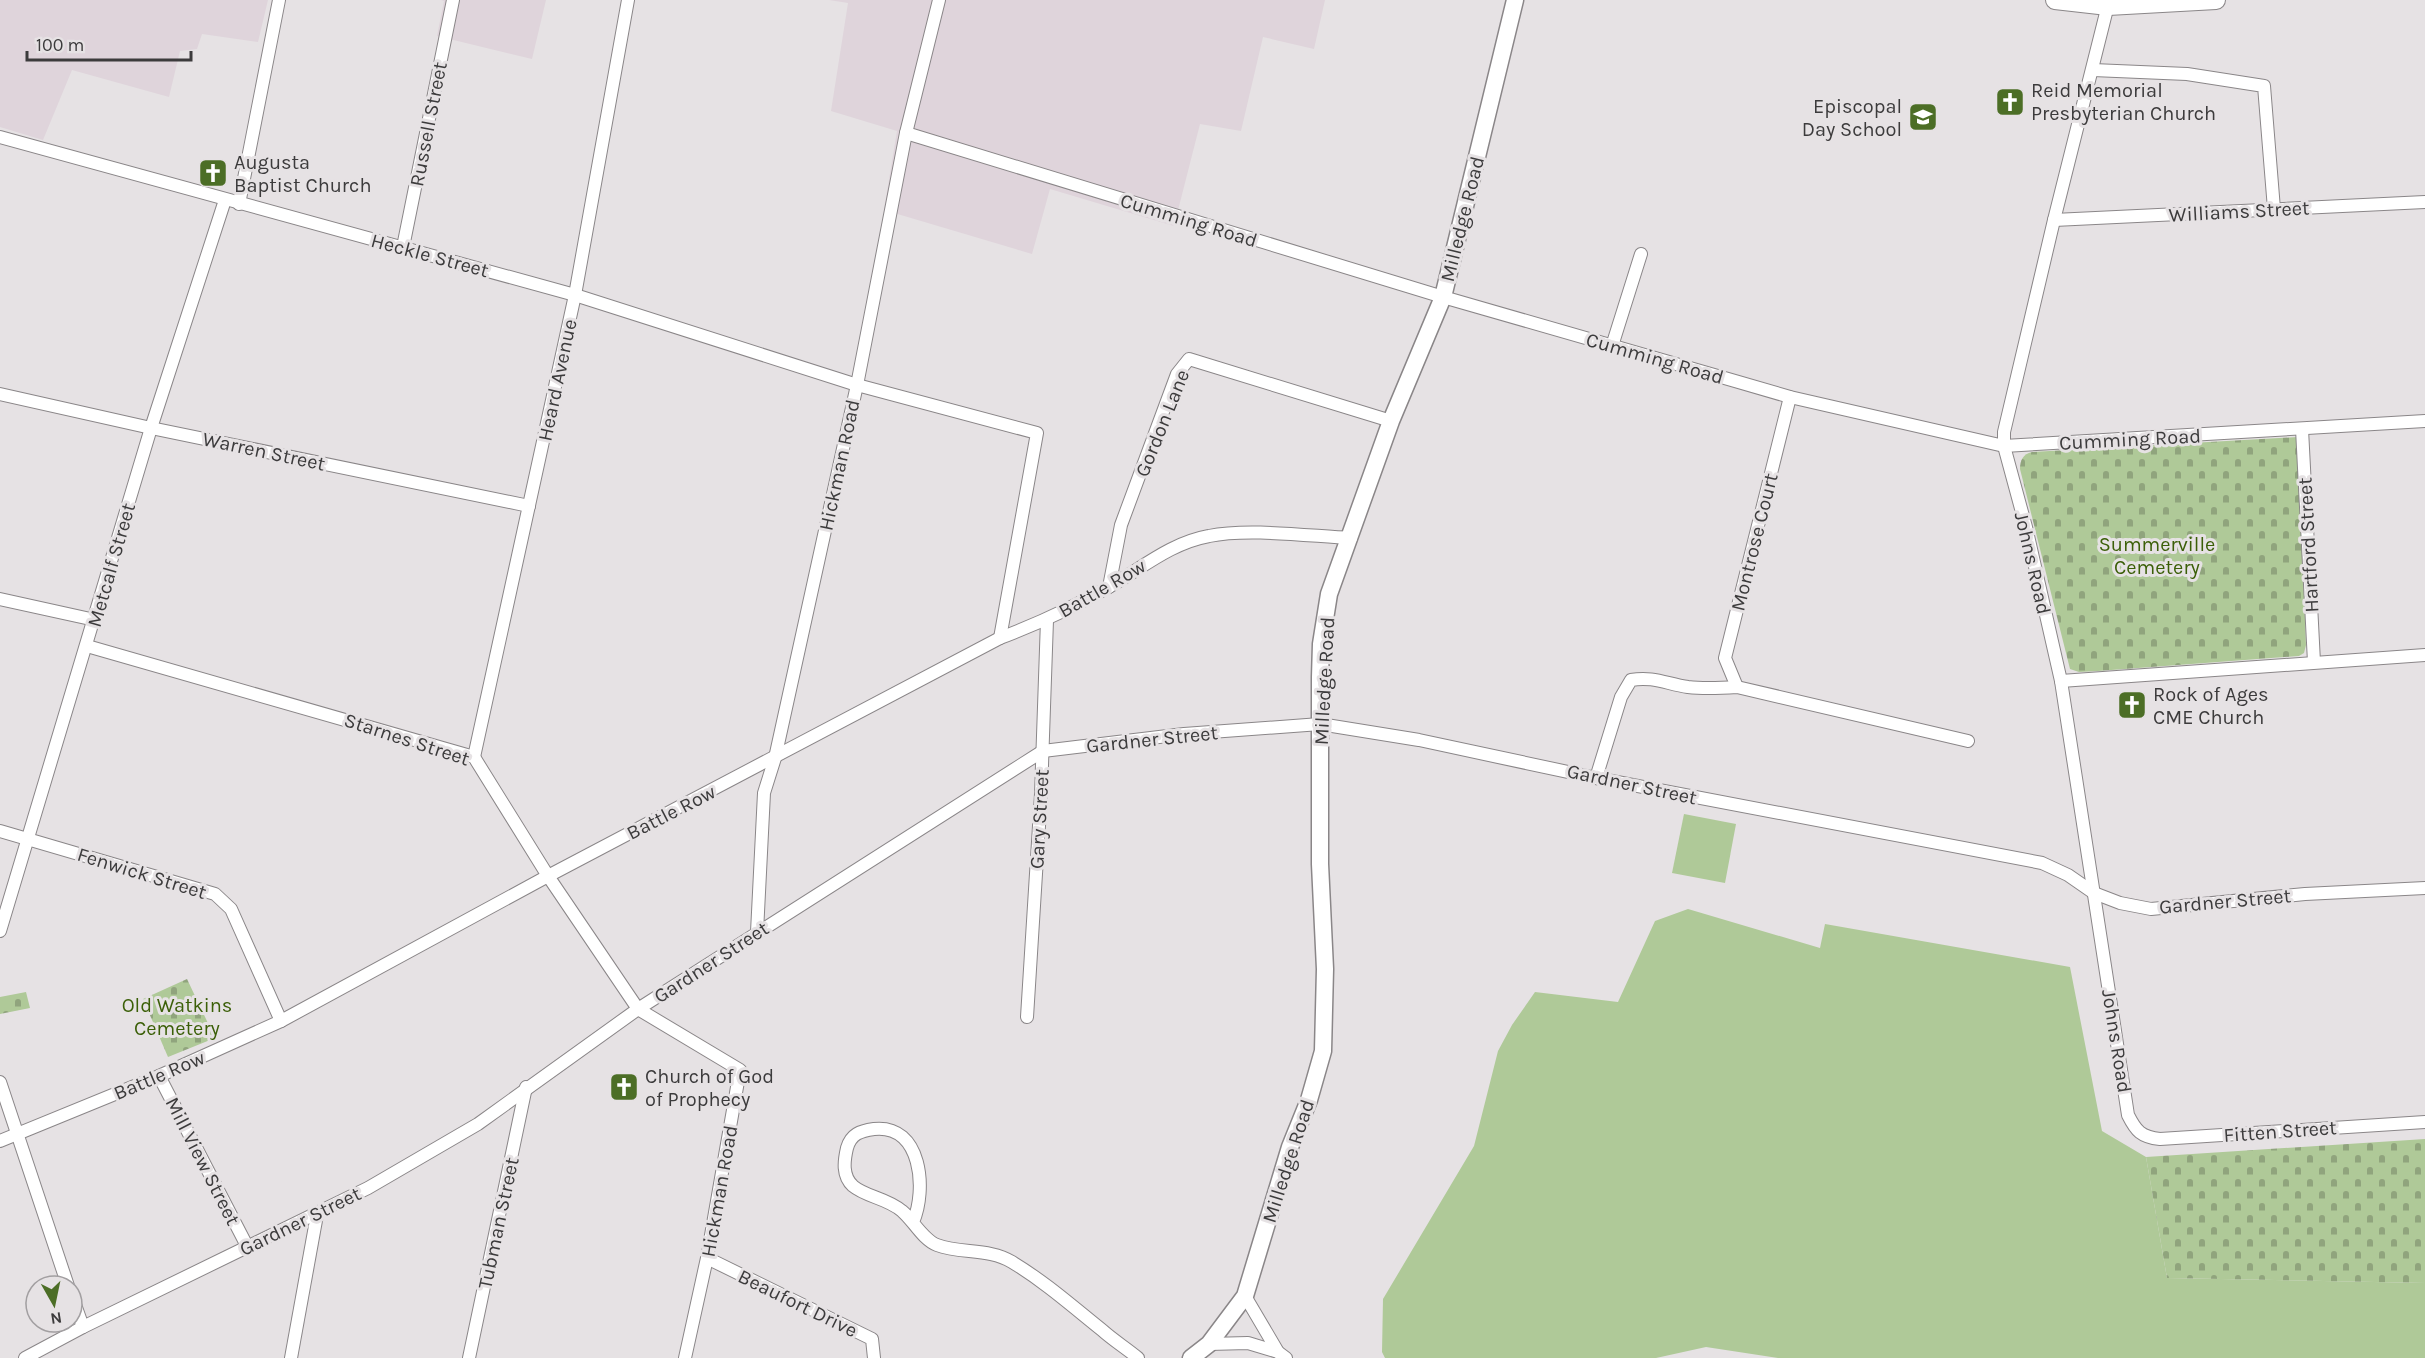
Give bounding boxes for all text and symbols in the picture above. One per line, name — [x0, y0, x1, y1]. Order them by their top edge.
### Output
scale bar — [27, 24, 190, 62]
text: 100 m — [36, 34, 84, 56]
street label: Russell Street — [405, 59, 452, 188]
place label: Reid Memorial Presbyterian Church — [2031, 79, 2216, 125]
church icon: Reid Memorial Presbyterian Church — [1994, 86, 2026, 118]
place label: Episcopal Day School — [1802, 95, 1902, 141]
school or university icon: Episcopal Day School — [1907, 101, 1939, 133]
place label: Augusta Baptist Church — [234, 151, 371, 197]
street label: Milledge Road — [1436, 154, 1489, 284]
church icon: Augusta Baptist Church — [197, 157, 229, 189]
street label: Cumming Road — [1118, 189, 1260, 252]
street label: Williams Street — [2168, 196, 2310, 227]
street label: Heckle Street — [369, 229, 492, 282]
street label: Heard Avenue — [533, 317, 582, 443]
street label: Cumming Road — [1583, 328, 1726, 389]
street label: Gordon Lane — [1131, 366, 1194, 480]
street label: Hickman Road — [814, 397, 865, 533]
street label: Cumming Road — [2059, 424, 2201, 455]
street label: Warren Street — [201, 427, 328, 476]
street label: Montrose Court — [1726, 470, 1783, 613]
street label: Hartford Street — [2293, 476, 2324, 613]
street label: Metcalf Street — [83, 500, 140, 630]
street label: Johns Road — [2010, 510, 2055, 617]
park label: Summerville Cemetery — [2099, 533, 2215, 579]
street label: Battle Row — [1055, 554, 1150, 623]
street label: Milledge Road — [1310, 616, 1339, 746]
place label: Rock of Ages CME Church — [2153, 683, 2269, 729]
church icon: Rock of Ages CME Church — [2116, 689, 2148, 721]
street label: Starnes Street — [341, 708, 473, 771]
street label: Gardner Street — [1085, 721, 1219, 758]
street label: Gardner Street — [1565, 759, 1699, 810]
street label: Gary Street — [1025, 768, 1054, 870]
street label: Battle Row — [623, 780, 720, 845]
street label: Fenwick Street — [74, 843, 210, 904]
street label: Gardner Street — [2158, 884, 2292, 919]
street label: Gardner Street — [650, 917, 773, 1008]
street label: Johns Road — [2097, 988, 2136, 1094]
park label: Old Watkins Cemetery — [122, 994, 232, 1040]
street label: Battle Row — [110, 1046, 209, 1105]
place label: Church of God of Prophecy — [645, 1065, 774, 1111]
church icon: Church of God of Prophecy — [608, 1071, 640, 1103]
street label: Mill View Street — [160, 1093, 245, 1229]
street label: Milledge Road — [1258, 1096, 1319, 1226]
street label: Fitten Street — [2223, 1116, 2338, 1147]
street label: Hickman Road — [697, 1123, 742, 1259]
street label: Tubman Street — [473, 1155, 524, 1291]
street label: Gardner Street — [236, 1182, 365, 1261]
street label: Beaufort Drive — [734, 1265, 861, 1342]
north arrow — [24, 1274, 84, 1334]
text: N — [49, 1308, 63, 1329]

